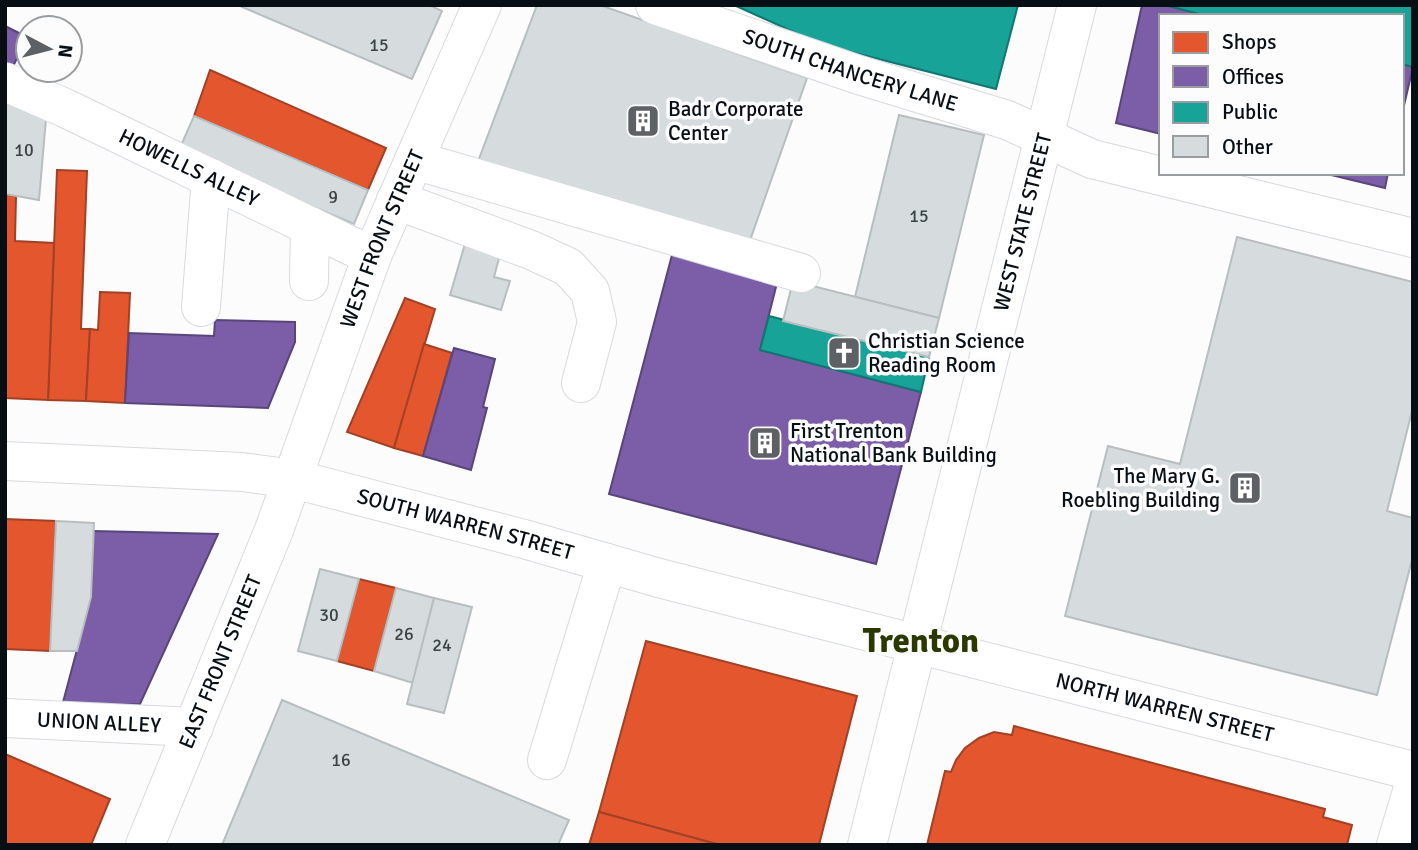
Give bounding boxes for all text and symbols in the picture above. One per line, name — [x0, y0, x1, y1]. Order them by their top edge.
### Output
north arrow — [14, 14, 84, 84]
legend — [1159, 14, 1404, 175]
street label: SOUTH CHANCERY LANE — [740, 23, 961, 117]
text: Shops — [1222, 29, 1276, 55]
house number: 15 — [369, 34, 389, 56]
text: N — [52, 43, 78, 59]
text: Offices — [1222, 64, 1284, 90]
place label: Badr Corporate Center — [668, 96, 804, 146]
text: Public — [1222, 99, 1278, 125]
building icon: Badr Corporate Center — [624, 102, 662, 140]
street label: HOWELLS ALLEY — [115, 123, 264, 213]
street label: WEST STATE STREET — [988, 130, 1058, 314]
text: Other — [1222, 134, 1273, 160]
house number: 10 — [14, 139, 34, 161]
street label: WEST FRONT STREET — [334, 145, 430, 332]
house number: 9 — [328, 186, 338, 208]
house number: 15 — [909, 205, 929, 227]
place label: Christian Science Reading Room — [868, 328, 1025, 378]
church icon: Christian Science Reading Room — [825, 334, 863, 372]
place label: First Trenton National Bank Building — [790, 418, 997, 468]
building icon: First Trenton National Bank Building — [746, 424, 784, 462]
place label: The Mary G. Roebling Building — [1061, 463, 1220, 513]
building icon: The Mary G. Roebling Building — [1226, 469, 1264, 507]
street label: SOUTH WARREN STREET — [354, 483, 577, 566]
street label: EAST FRONT STREET — [173, 570, 267, 752]
house number: 30 — [319, 604, 339, 626]
district label: Trenton — [863, 619, 979, 662]
house number: 26 — [394, 623, 414, 645]
house number: 24 — [432, 634, 452, 656]
street label: NORTH WARREN STREET — [1053, 667, 1277, 748]
street label: UNION ALLEY — [36, 707, 162, 738]
house number: 16 — [331, 749, 351, 771]

